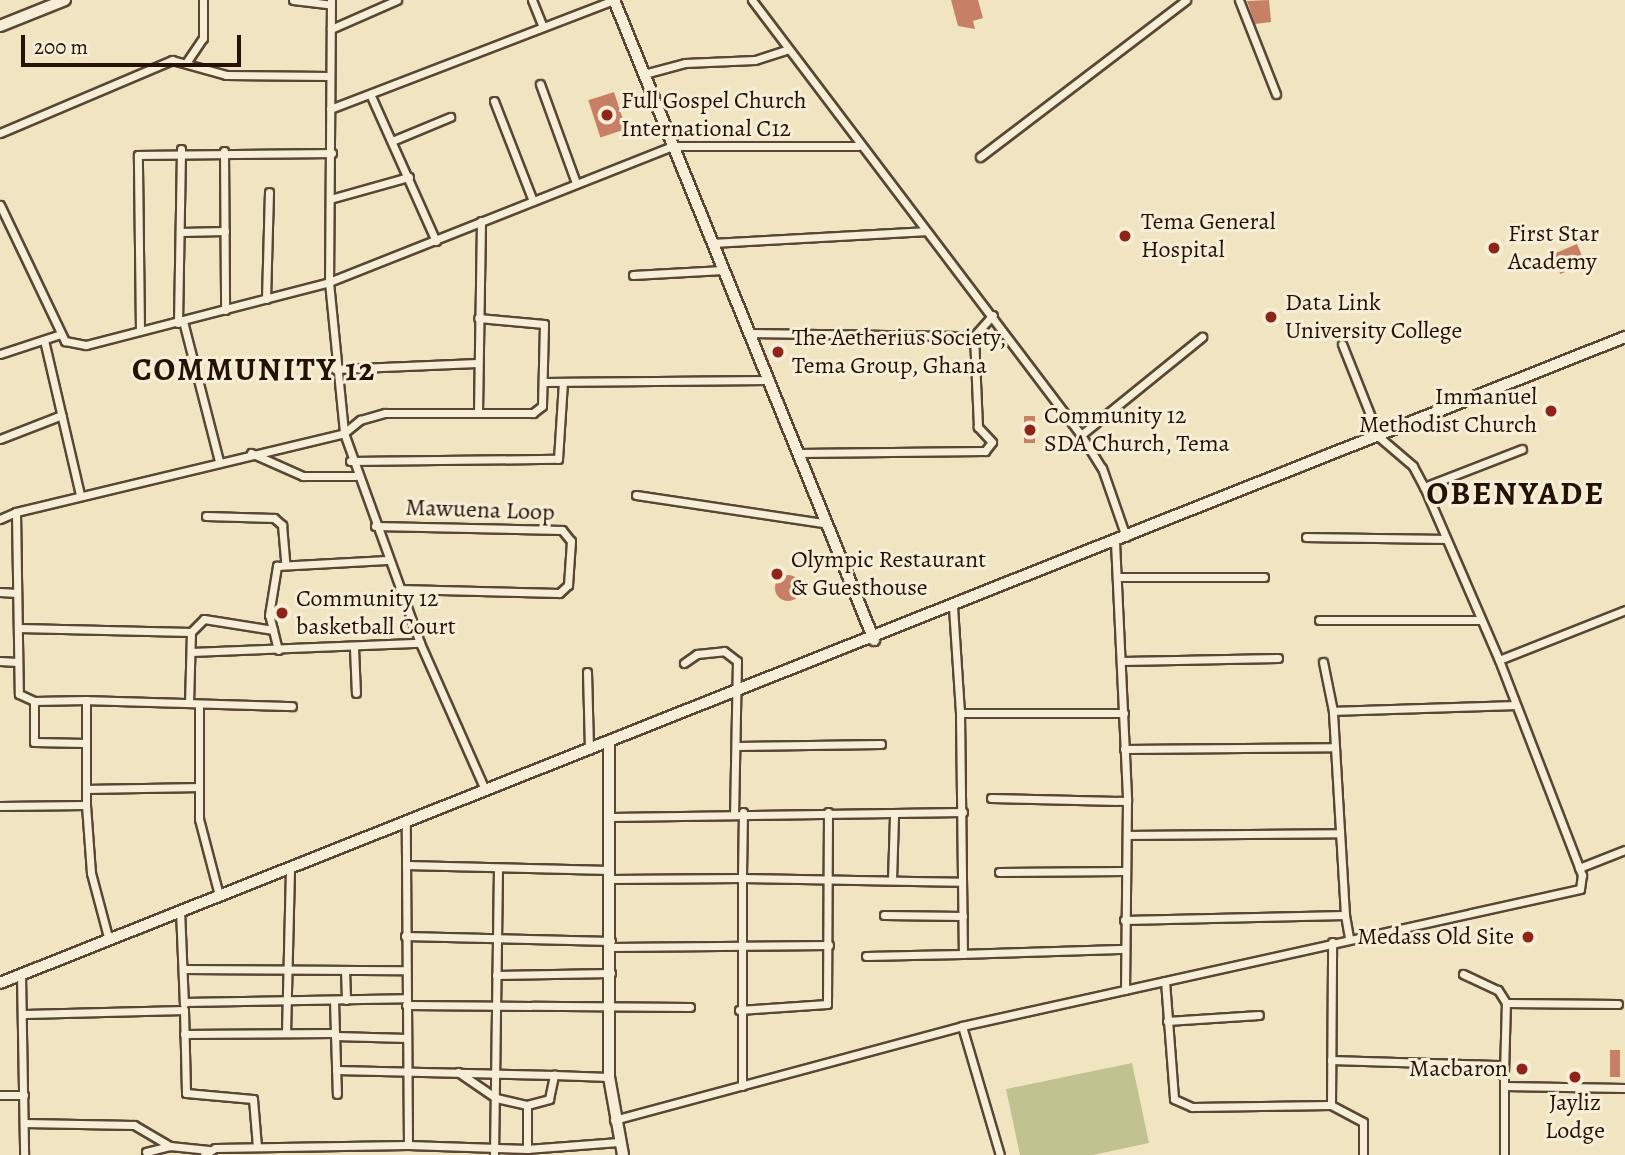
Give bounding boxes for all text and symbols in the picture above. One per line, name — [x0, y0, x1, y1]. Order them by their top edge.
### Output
scale bar — [24, 21, 245, 65]
text: 200 m — [34, 33, 88, 61]
place label: Full Gospel Church International C12 — [621, 87, 807, 143]
marker: Full Gospel Church International C12 — [599, 107, 615, 123]
place label: Tema General Hospital — [1141, 208, 1275, 264]
place label: First Star Academy — [1508, 220, 1599, 276]
marker: Tema General Hospital — [1115, 226, 1135, 246]
marker: First Star Academy — [1486, 240, 1502, 256]
place label: Data Link University College — [1285, 289, 1462, 345]
marker: Data Link University College — [1263, 309, 1279, 325]
place label: The Aetherius Society, Tema Group, Ghana — [792, 324, 1006, 380]
marker: The Aetherius Society, Tema Group, Ghana — [770, 344, 786, 360]
district label: COMMUNITY 12 — [133, 350, 375, 388]
place label: Immanuel Methodist Church — [1359, 383, 1537, 439]
place label: Community 12 SDA Church, Tema — [1044, 402, 1230, 458]
marker: Immanuel Methodist Church — [1543, 403, 1559, 419]
marker: Community 12 SDA Church, Tema — [1022, 422, 1038, 438]
district label: OBENYADE — [1428, 474, 1604, 512]
street label: Mawuena Loop — [405, 493, 555, 527]
place label: Olympic Restaurant & Guesthouse — [791, 546, 986, 602]
marker: Olympic Restaurant & Guesthouse — [769, 566, 785, 582]
place label: Community 12 basketball Court — [296, 585, 456, 641]
marker: Community 12 basketball Court — [274, 605, 290, 621]
place label: Medass Old Site — [1357, 923, 1514, 951]
marker: Medass Old Site — [1520, 929, 1536, 945]
place label: Macbaron — [1409, 1055, 1508, 1083]
marker: Macbaron — [1514, 1061, 1530, 1077]
marker: Jayliz Lodge — [1567, 1069, 1583, 1085]
place label: Jayliz Lodge — [1545, 1089, 1605, 1145]

